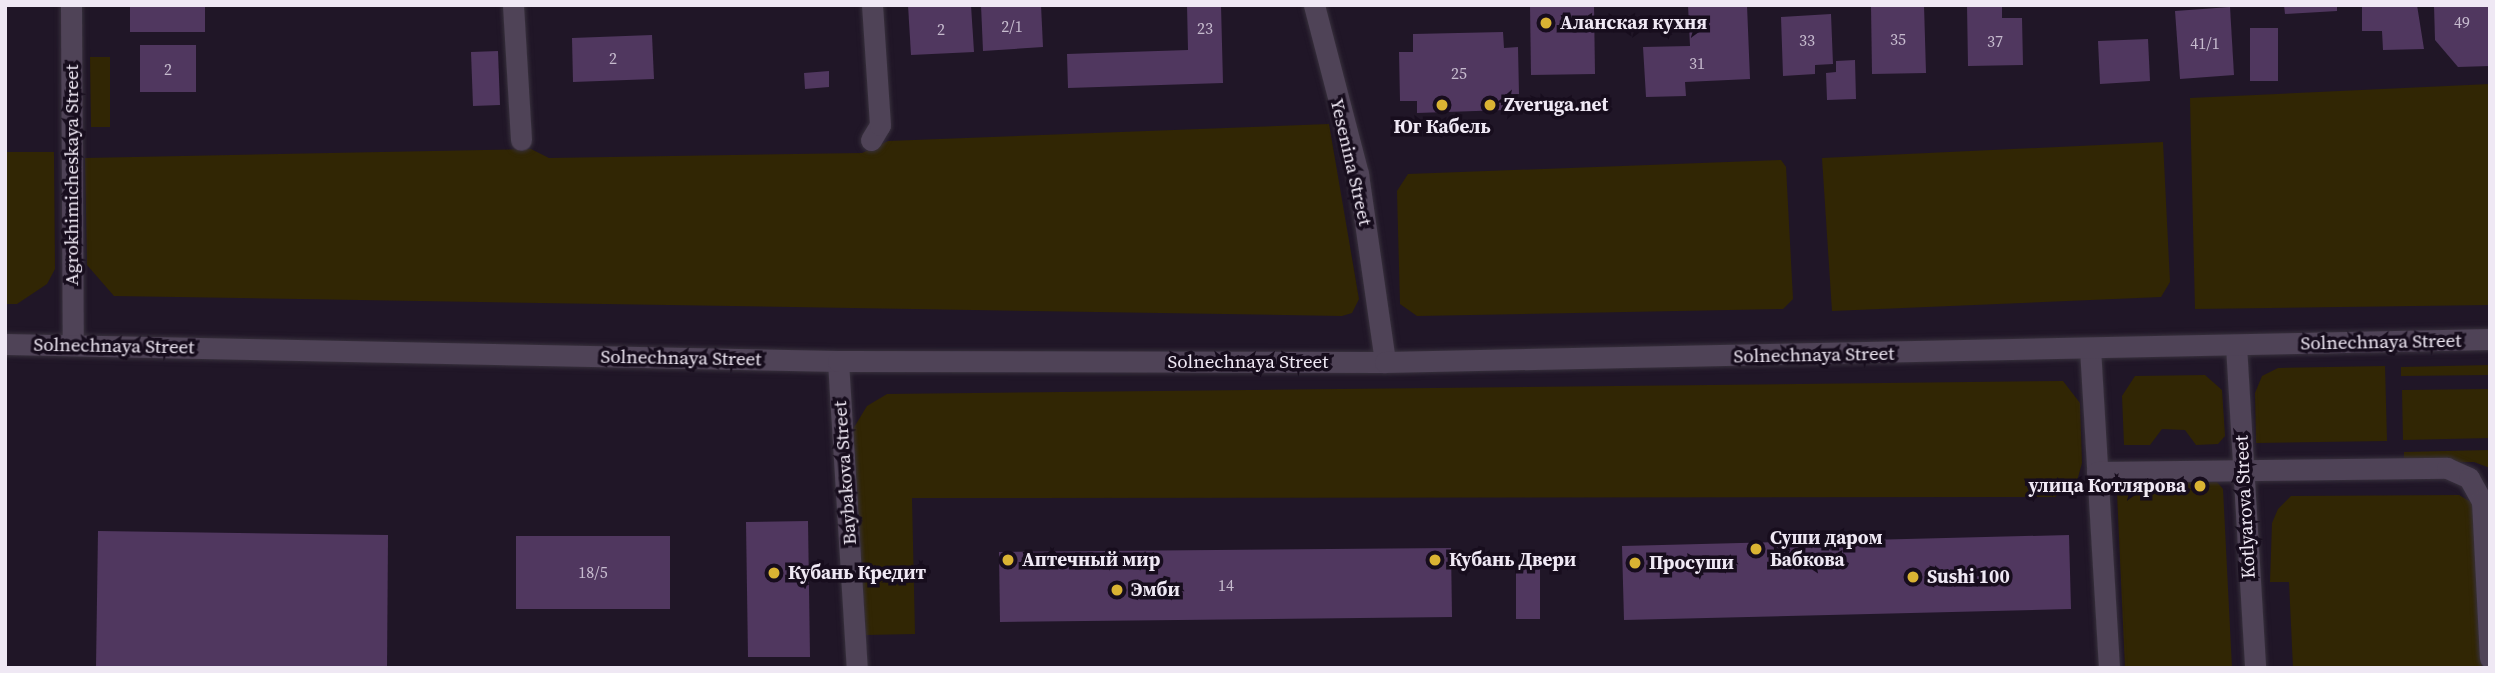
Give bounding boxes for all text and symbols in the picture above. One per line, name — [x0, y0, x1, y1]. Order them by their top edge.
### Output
place label: Аланская кухня — [1560, 12, 1707, 34]
house number: 49 — [2454, 12, 2470, 32]
marker: Аланская кухня — [1538, 15, 1554, 31]
house number: 2/1 — [1001, 16, 1023, 36]
house number: 23 — [1197, 18, 1213, 38]
house number: 2 — [937, 19, 945, 39]
house number: 35 — [1890, 29, 1906, 49]
house number: 33 — [1799, 30, 1815, 50]
house number: 37 — [1987, 31, 2003, 51]
house number: 41/1 — [2190, 33, 2220, 53]
house number: 2 — [609, 48, 617, 68]
house number: 31 — [1689, 53, 1705, 73]
house number: 2 — [164, 59, 172, 79]
house number: 25 — [1451, 63, 1467, 83]
street label: Agrokhimicheskaya Street — [61, 64, 83, 286]
place label: Zveruga.net — [1504, 94, 1608, 116]
street label: Yesenina Street — [1325, 96, 1377, 228]
marker: Юг Кабель — [1434, 97, 1450, 113]
marker: Zveruga.net — [1482, 97, 1498, 113]
place label: Юг Кабель — [1394, 116, 1490, 138]
street label: Solnechnaya Street — [2300, 329, 2462, 355]
street label: Solnechnaya Street — [33, 333, 195, 359]
street label: Solnechnaya Street — [1733, 342, 1895, 368]
street label: Solnechnaya Street — [600, 345, 762, 371]
street label: Solnechnaya Street — [1168, 351, 1328, 373]
street label: Baybakova Street — [829, 400, 861, 546]
street label: Kotlyarova Street — [2230, 435, 2260, 579]
place label: улица Котлярова — [2029, 475, 2186, 497]
marker: улица Котлярова — [2192, 478, 2208, 494]
place label: Суши даром Бабкова — [1770, 527, 1882, 571]
marker: Суши даром Бабкова — [1748, 541, 1764, 557]
place label: Аптечный мир — [1022, 549, 1160, 571]
place label: Кубань Двери — [1449, 549, 1576, 571]
marker: Аптечный мир — [1000, 552, 1016, 568]
marker: Кубань Двери — [1427, 552, 1443, 568]
place label: Просуши — [1649, 552, 1734, 574]
marker: Просуши — [1627, 555, 1643, 571]
house number: 18/5 — [578, 562, 608, 582]
place label: Кубань Кредит — [788, 562, 926, 584]
marker: Кубань Кредит — [766, 565, 782, 581]
place label: Sushi 100 — [1927, 566, 2010, 588]
marker: Sushi 100 — [1905, 569, 1921, 585]
house number: 14 — [1218, 575, 1234, 595]
place label: Эмби — [1131, 579, 1180, 601]
marker: Эмби — [1109, 582, 1125, 598]

